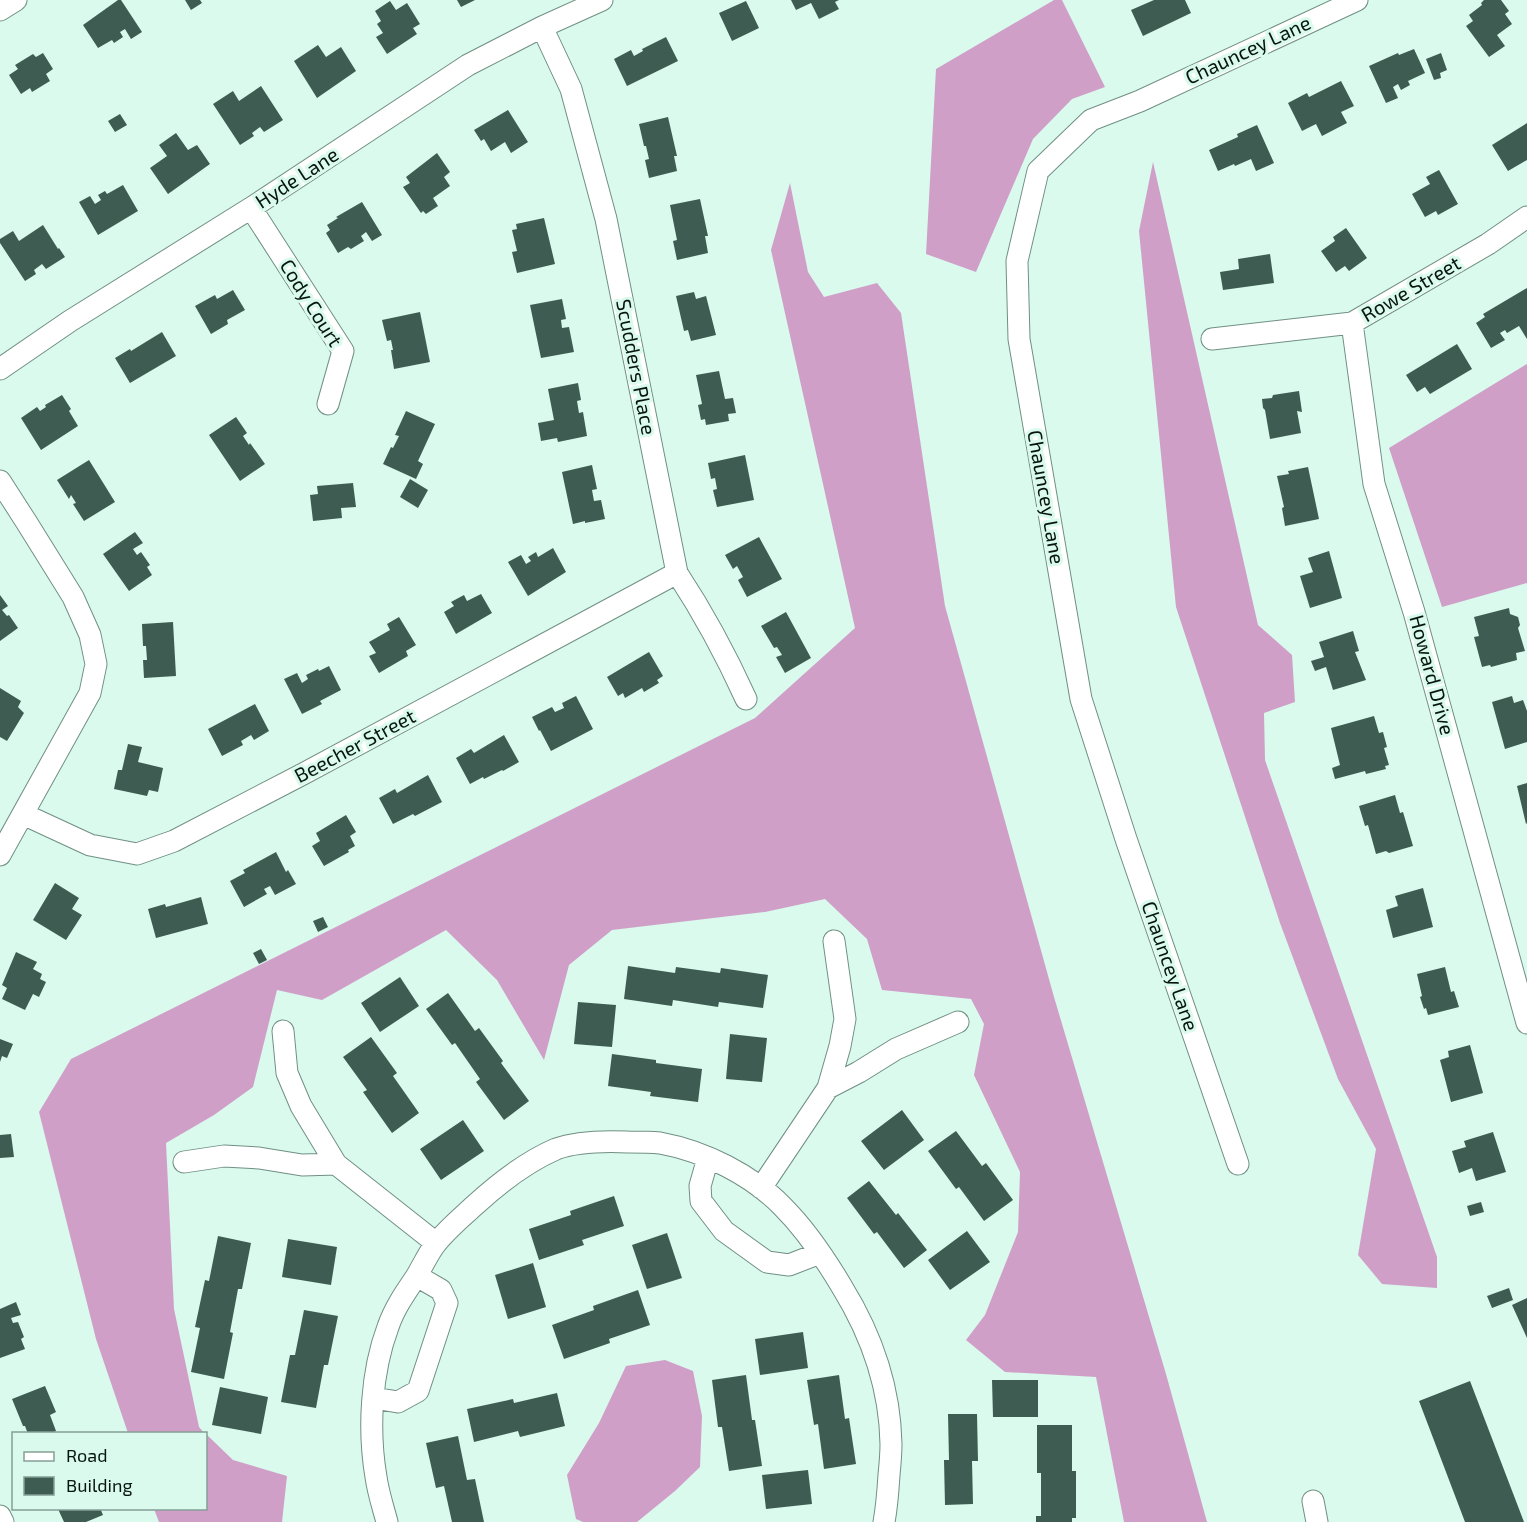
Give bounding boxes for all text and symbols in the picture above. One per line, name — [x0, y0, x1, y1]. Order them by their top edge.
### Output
street label: Chauncey Lane — [1181, 10, 1314, 89]
street label: Hyde Lane — [250, 141, 342, 213]
street label: Rowe Street — [1357, 250, 1465, 326]
street label: Cody Court — [276, 254, 348, 351]
street label: Scudders Place — [612, 297, 662, 437]
street label: Chauncey Lane — [1023, 428, 1071, 566]
street label: Howard Drive — [1405, 612, 1461, 737]
street label: Beecher Street — [290, 703, 420, 787]
street label: Chauncey Lane — [1138, 898, 1204, 1034]
legend — [12, 1432, 207, 1510]
text: Road — [66, 1444, 107, 1466]
text: Building — [66, 1474, 133, 1496]

